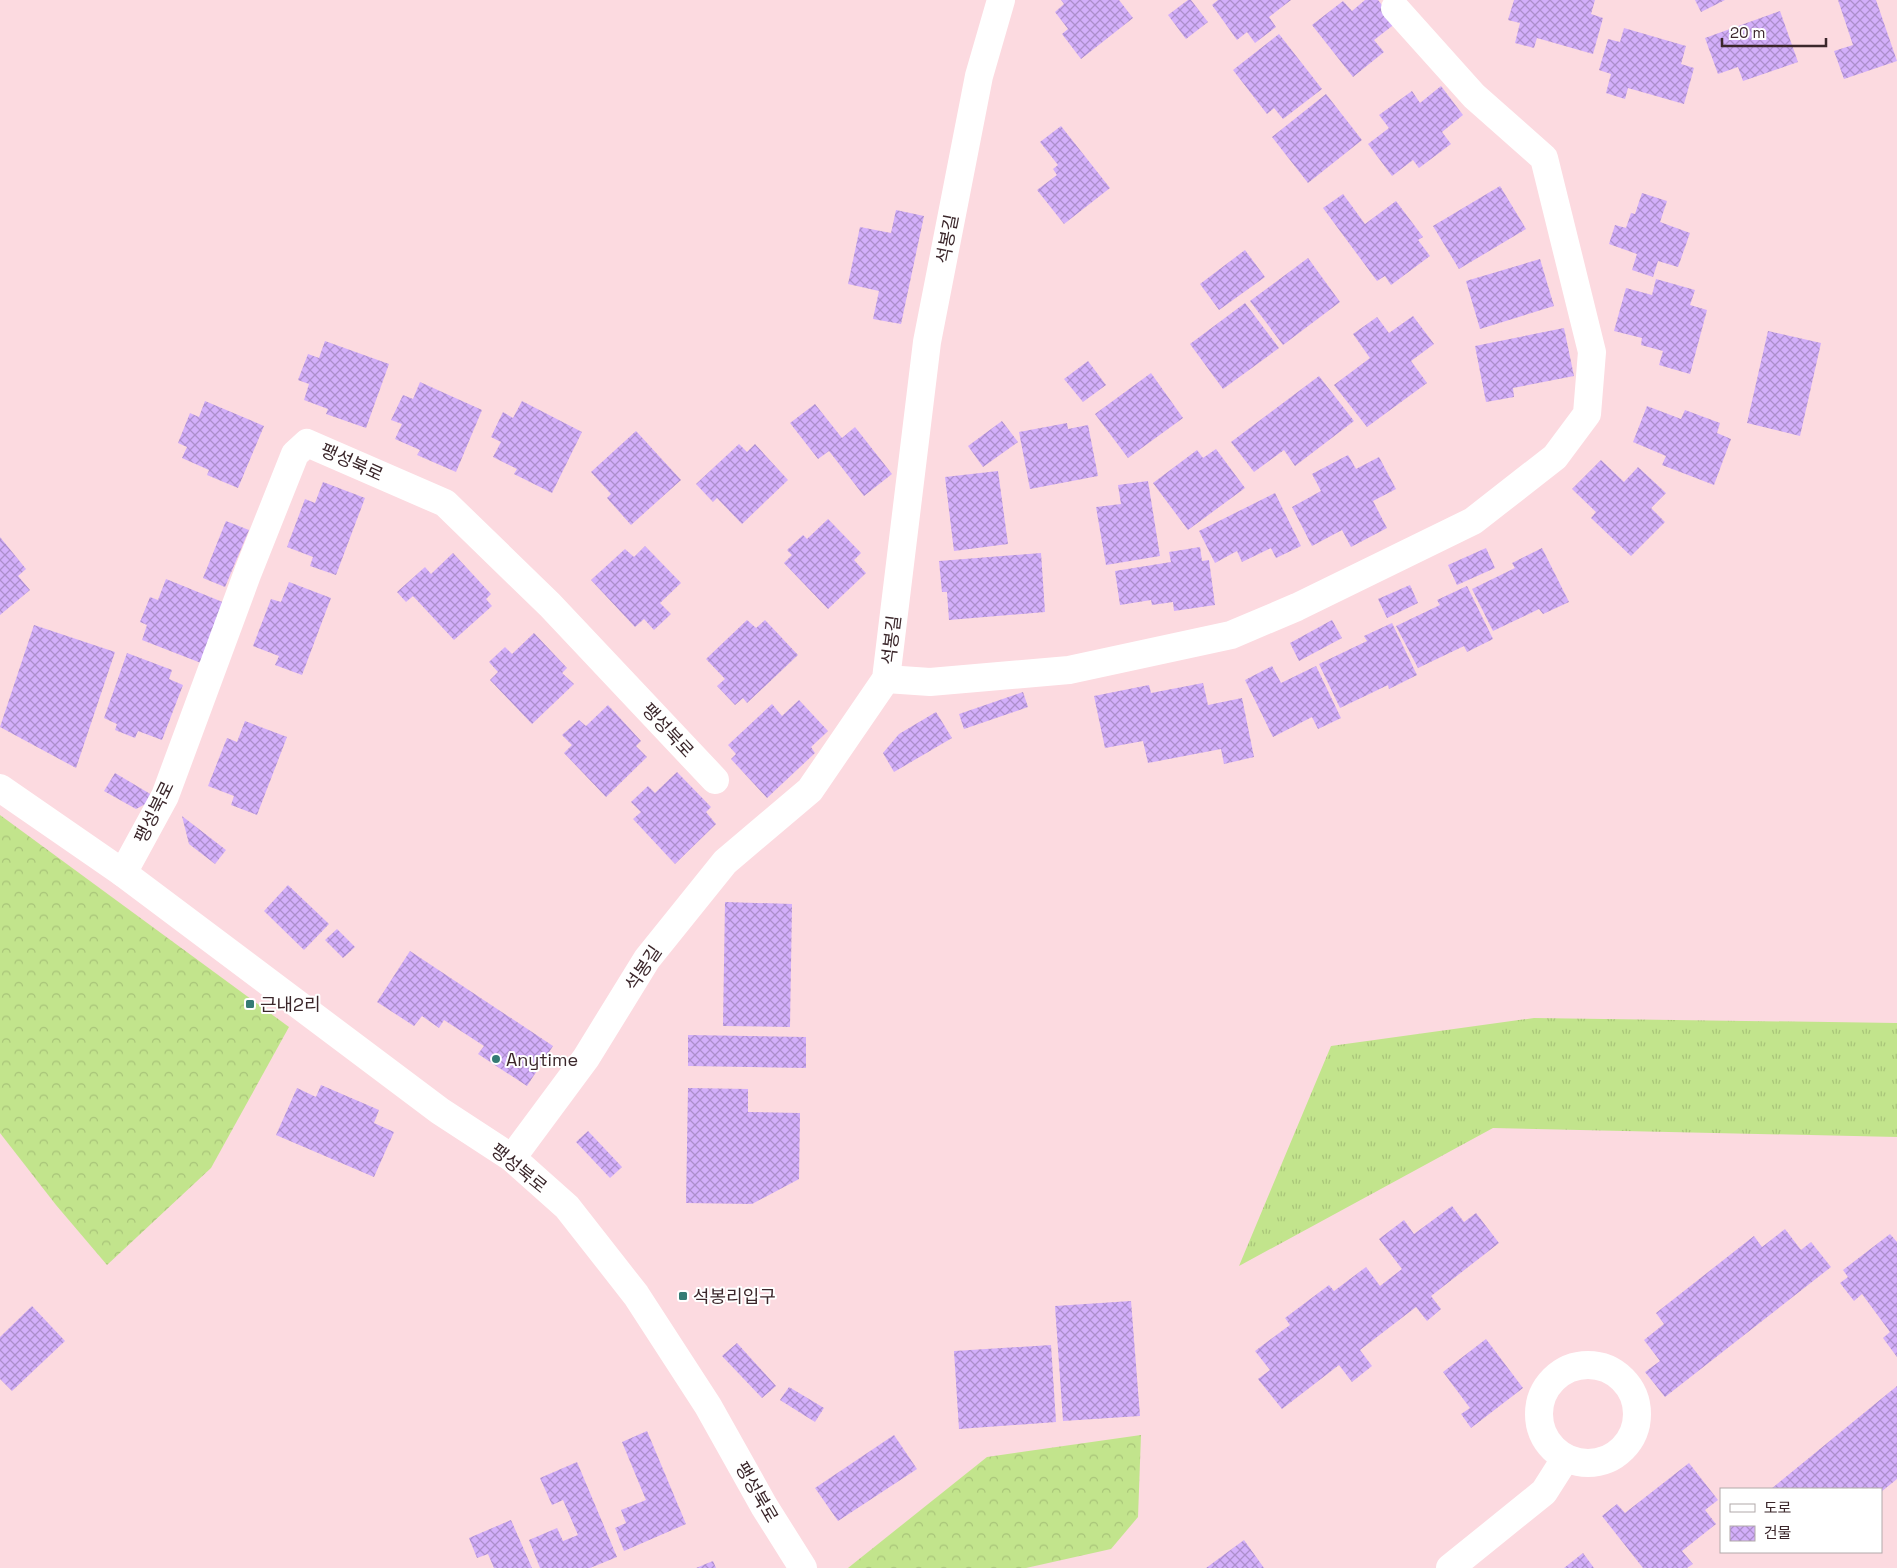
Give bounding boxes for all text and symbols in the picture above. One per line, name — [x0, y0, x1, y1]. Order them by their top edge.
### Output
scale bar — [1722, 15, 1826, 47]
text: 20 m — [1730, 23, 1765, 42]
street label: 석봉길 — [931, 212, 963, 266]
street label: 팽성북로 — [317, 438, 387, 486]
street label: 석봉길 — [877, 614, 905, 666]
street label: 팽성북로 — [637, 698, 699, 762]
street label: 팽성북로 — [129, 777, 179, 847]
street label: 석봉길 — [620, 941, 666, 995]
place label: 근내2리 — [260, 993, 321, 1016]
marker: 근내2리 — [244, 998, 256, 1010]
place label: Anytime — [506, 1048, 578, 1071]
marker: Anytime — [490, 1053, 502, 1065]
street label: 팽성북로 — [486, 1138, 552, 1198]
place label: 석봉리입구 — [693, 1285, 776, 1308]
marker: 석봉리입구 — [677, 1290, 689, 1302]
street label: 팽성북로 — [730, 1458, 784, 1526]
legend — [1720, 1488, 1882, 1553]
text: 도로 — [1764, 1498, 1792, 1517]
text: 건물 — [1764, 1523, 1792, 1542]

